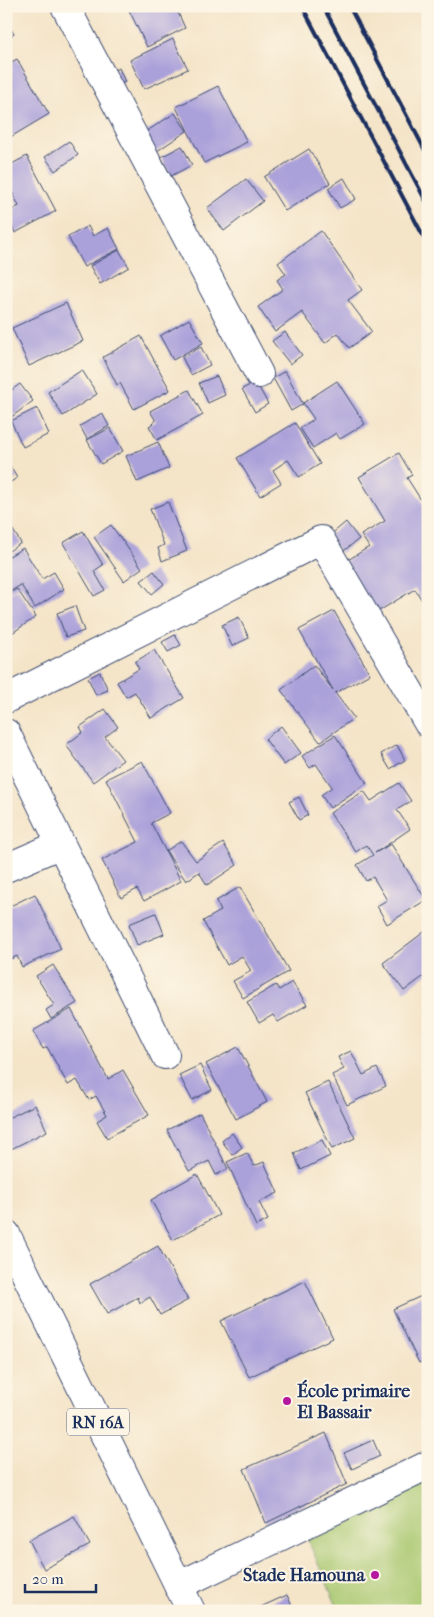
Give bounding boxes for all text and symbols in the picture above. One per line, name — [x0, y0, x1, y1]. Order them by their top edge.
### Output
place label: École primaire El Bassair — [297, 1379, 410, 1423]
marker: École primaire El Bassair — [281, 1395, 293, 1407]
road number: RN 16A — [67, 1408, 129, 1435]
scale bar — [25, 1562, 96, 1594]
place label: Stade Hamouna — [243, 1565, 366, 1586]
marker: Stade Hamouna — [369, 1569, 381, 1581]
text: 20 m — [32, 1570, 64, 1588]

